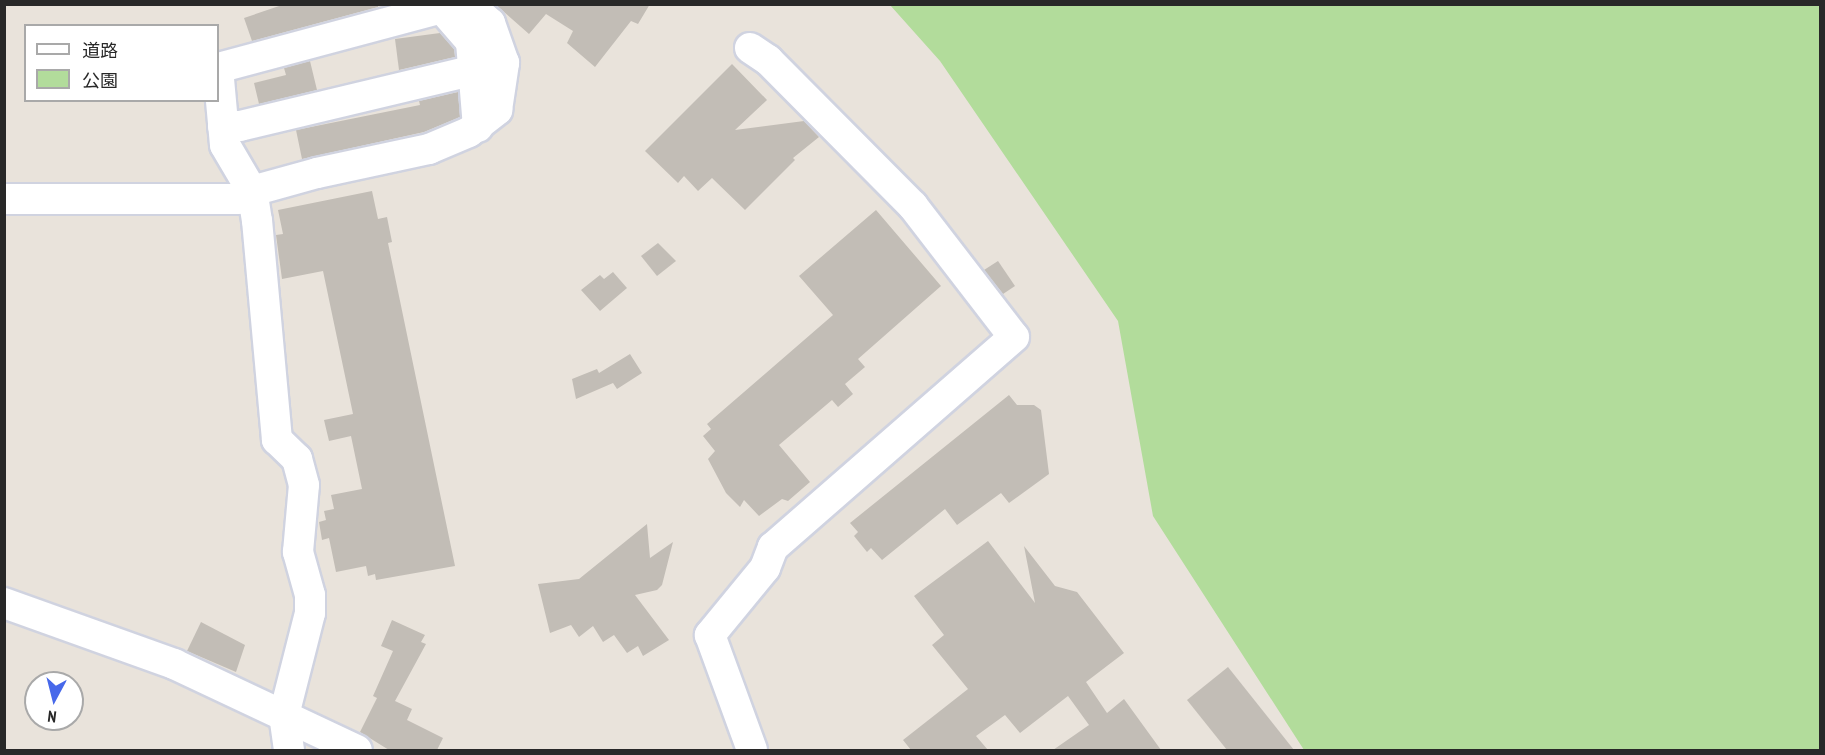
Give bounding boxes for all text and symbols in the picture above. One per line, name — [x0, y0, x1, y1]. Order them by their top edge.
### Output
legend — [24, 24, 219, 102]
text: 道路 — [82, 39, 118, 62]
text: 公園 — [82, 69, 118, 92]
north arrow — [24, 671, 84, 731]
text: N — [47, 706, 58, 727]

